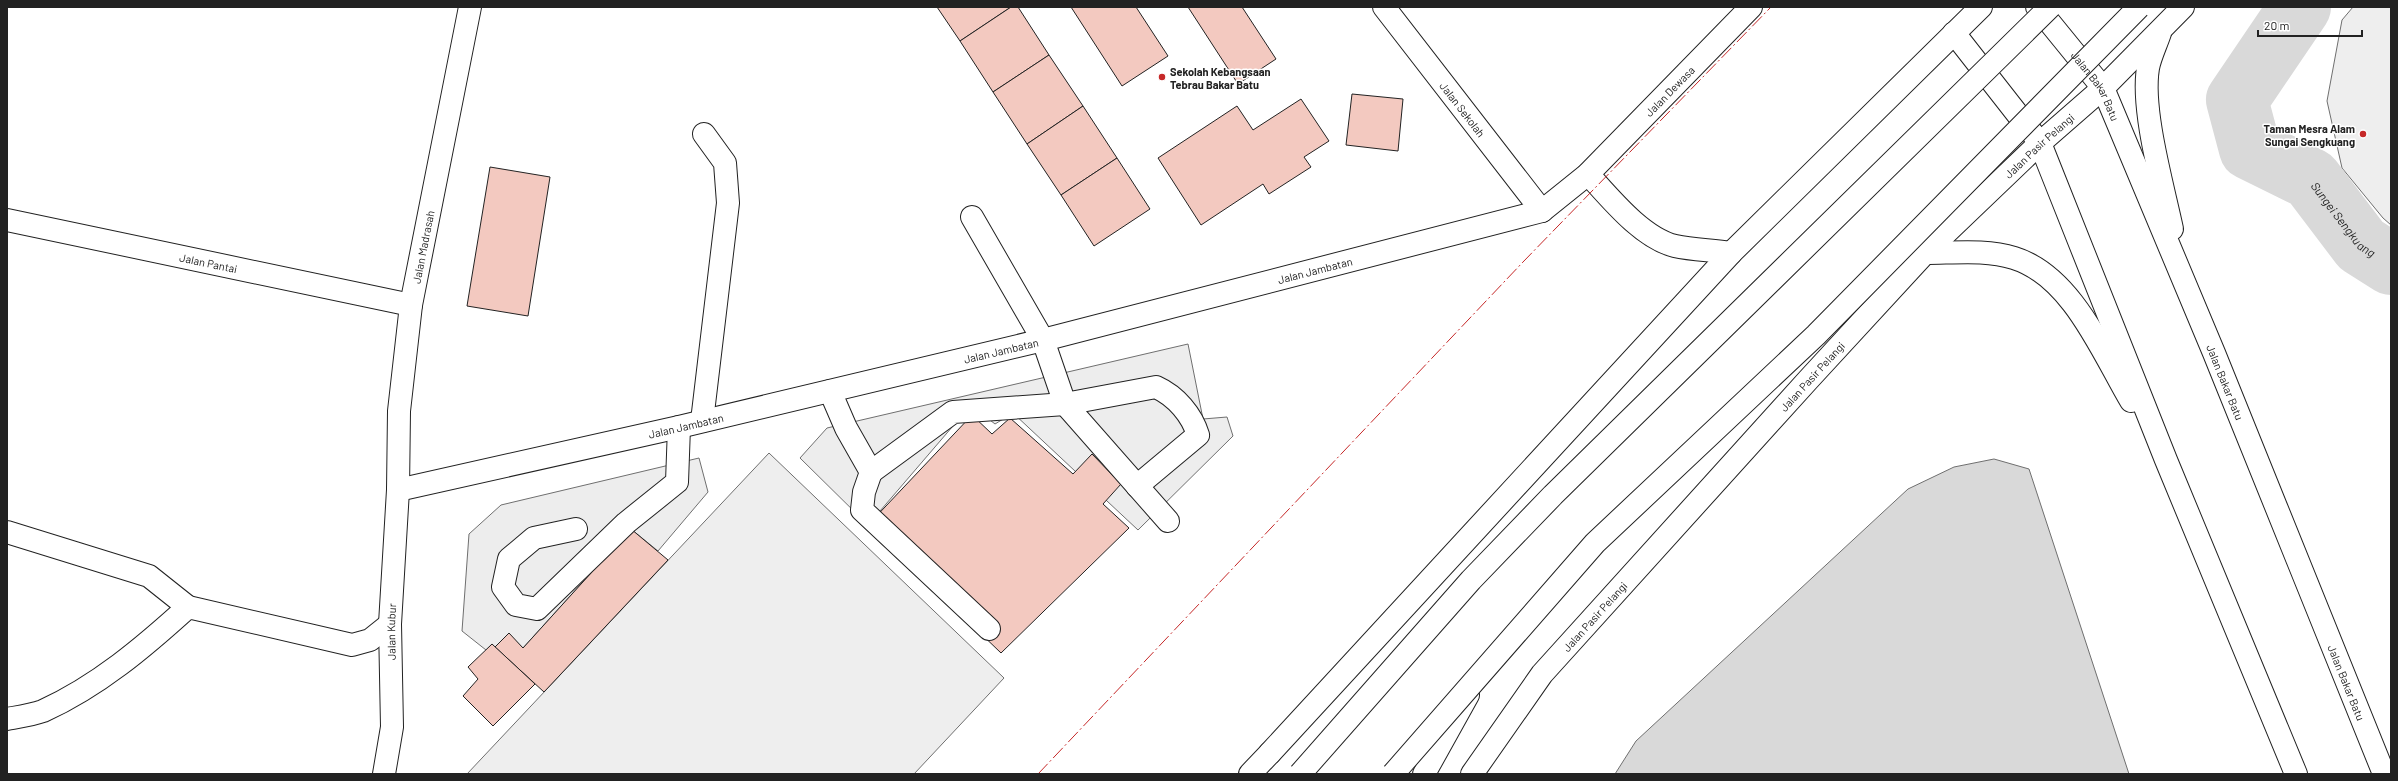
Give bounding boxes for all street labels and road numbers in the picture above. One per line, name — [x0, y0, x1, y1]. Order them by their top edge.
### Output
street label: Jalan Bakar Batu — [2069, 48, 2122, 123]
street label: Jalan Dewasa — [1642, 63, 1697, 119]
street label: Jalan Sekolah — [1438, 79, 1488, 139]
street label: Jalan Pasir Pelangi — [2001, 110, 2076, 180]
street label: Jalan Madrasah — [409, 209, 436, 284]
street label: Jalan Pantai — [178, 250, 239, 275]
street label: Jalan Jambatan — [1276, 254, 1354, 286]
street label: Jalan Jambatan — [962, 335, 1040, 365]
street label: Jalan Pasir Pelangi — [1777, 338, 1847, 414]
street label: Jalan Bakar Batu — [2205, 342, 2247, 422]
street label: Jalan Jambatan — [647, 410, 725, 440]
street label: Jalan Pasir Pelangi — [1559, 578, 1629, 654]
street label: Jalan Kubur — [383, 603, 398, 660]
street label: Jalan Bakar Batu — [2326, 643, 2368, 722]

